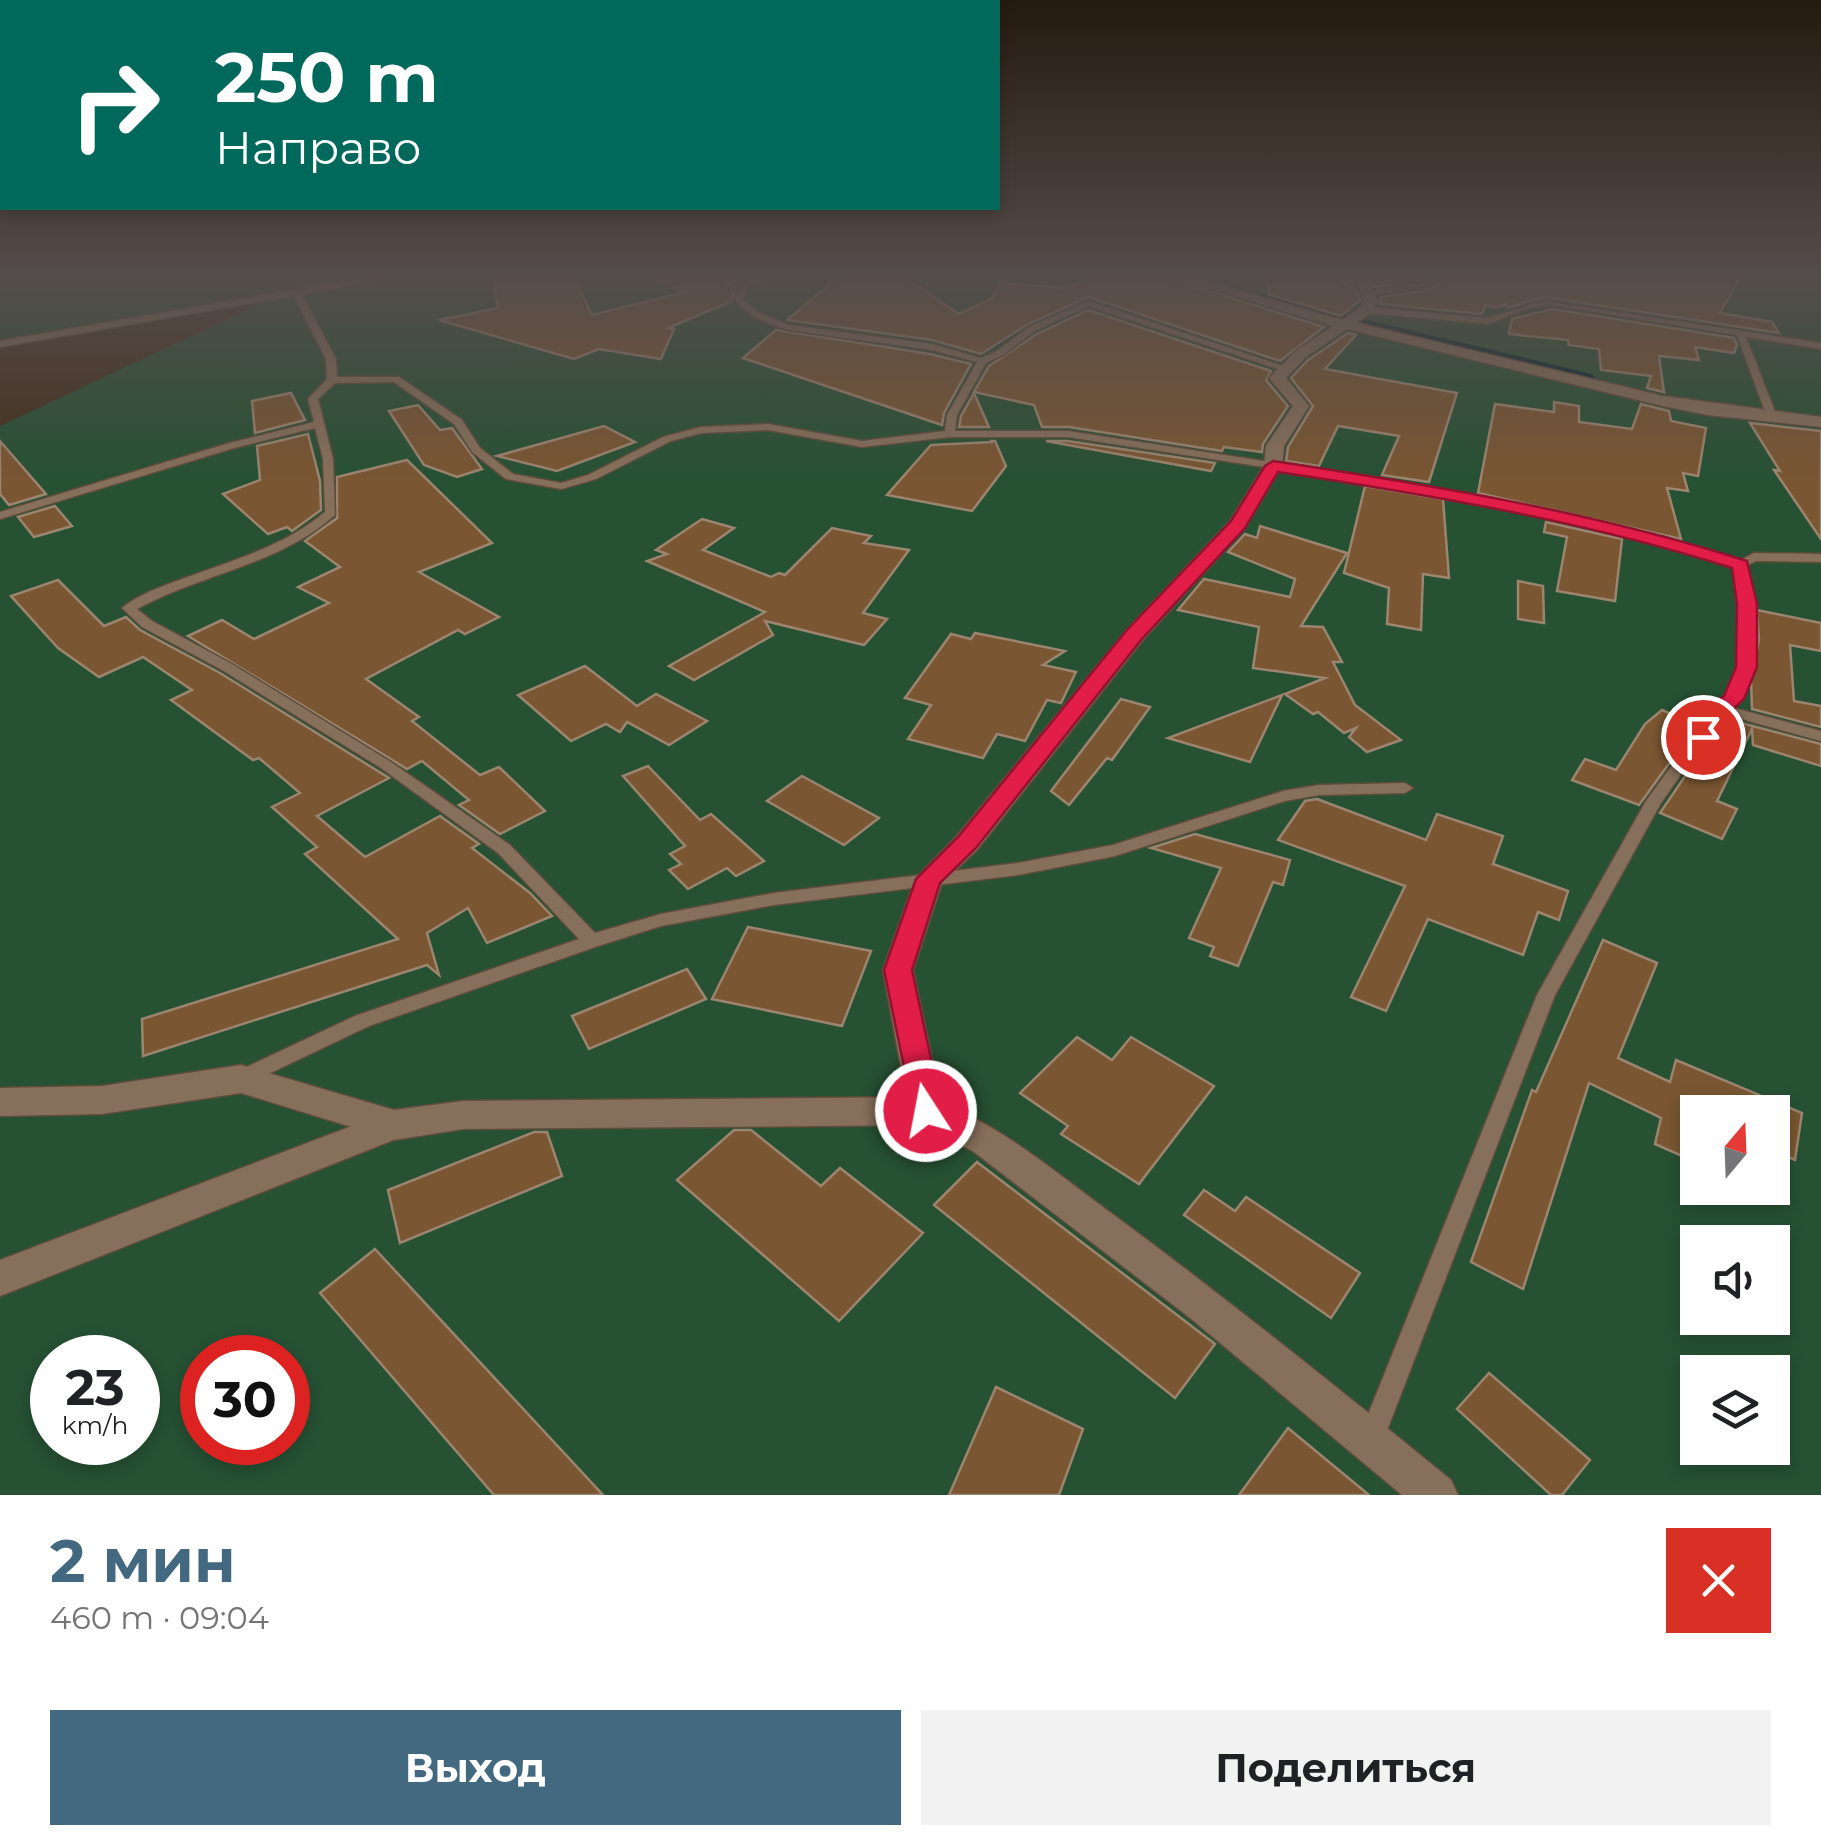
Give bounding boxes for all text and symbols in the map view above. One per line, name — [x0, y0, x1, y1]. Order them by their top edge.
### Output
text: 250 m — [215, 34, 439, 120]
icon: right — [50, 40, 180, 170]
text: Направо — [215, 120, 421, 175]
pin — [1661, 695, 1746, 780]
icon: arrive — [1676, 710, 1731, 765]
position arrow — [874, 1059, 978, 1163]
north arrow — [1680, 1095, 1790, 1205]
map controls — [1680, 1095, 1790, 1465]
button: sound — [1680, 1225, 1790, 1335]
speed limit sign: 30 — [180, 1335, 310, 1465]
button: layers — [1680, 1355, 1790, 1465]
text: 23 — [65, 1357, 125, 1418]
text: km/h — [62, 1410, 128, 1440]
text: 2 мин — [50, 1524, 236, 1597]
button: close — [1666, 1528, 1771, 1633]
text: 460 m · 09:04 — [50, 1598, 269, 1637]
button: Выход — [50, 1710, 901, 1825]
button: Поделиться — [921, 1710, 1771, 1825]

